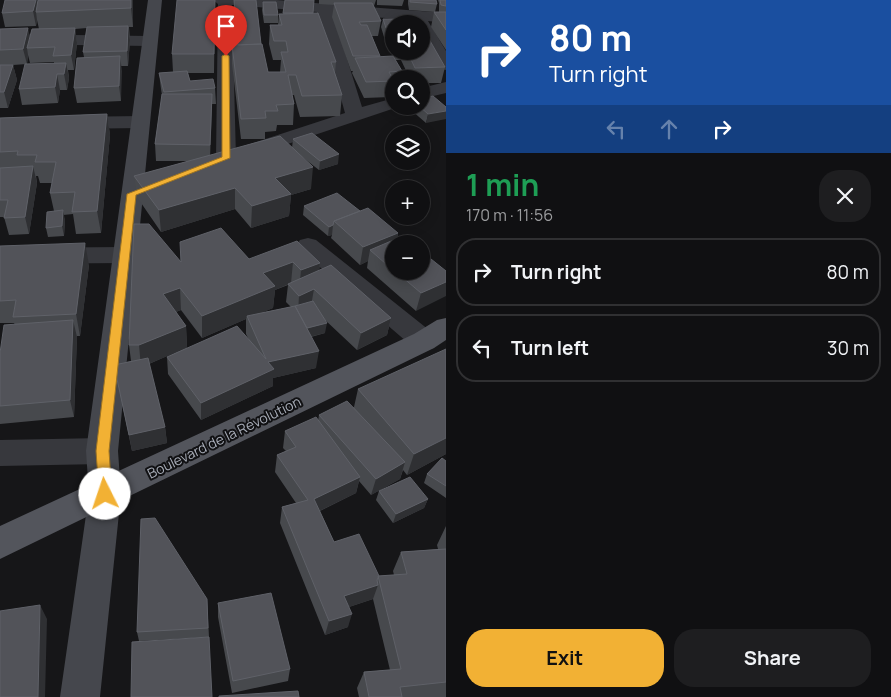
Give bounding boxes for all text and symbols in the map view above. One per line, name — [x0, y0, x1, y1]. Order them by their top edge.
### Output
pin — [205, 5, 247, 56]
icon: arrive — [212, 12, 240, 40]
text: 80 m — [549, 14, 632, 62]
map controls — [385, 15, 430, 280]
button: sound — [385, 15, 430, 60]
icon: right — [466, 20, 531, 85]
text: Turn right — [549, 59, 647, 89]
button: search — [385, 70, 430, 115]
icon: left — [602, 115, 630, 143]
icon: ahead — [655, 115, 683, 143]
icon: right — [708, 115, 736, 143]
button: layers — [385, 125, 430, 170]
text: 1 min — [466, 164, 539, 205]
button: close — [819, 170, 871, 222]
button: + — [385, 180, 430, 225]
text: 170 m · 11:56 — [466, 204, 553, 226]
button: − — [385, 235, 430, 280]
icon: right — [468, 258, 496, 286]
text: Turn right — [511, 259, 601, 285]
text: 80 m — [826, 259, 869, 285]
icon: left — [468, 334, 496, 362]
text: Turn left — [511, 335, 589, 361]
text: 30 m — [827, 335, 869, 361]
street label: Boulevard de la Révolution — [144, 391, 304, 483]
position arrow — [78, 467, 130, 519]
button: Exit — [466, 629, 664, 687]
button: Share — [674, 629, 871, 687]

